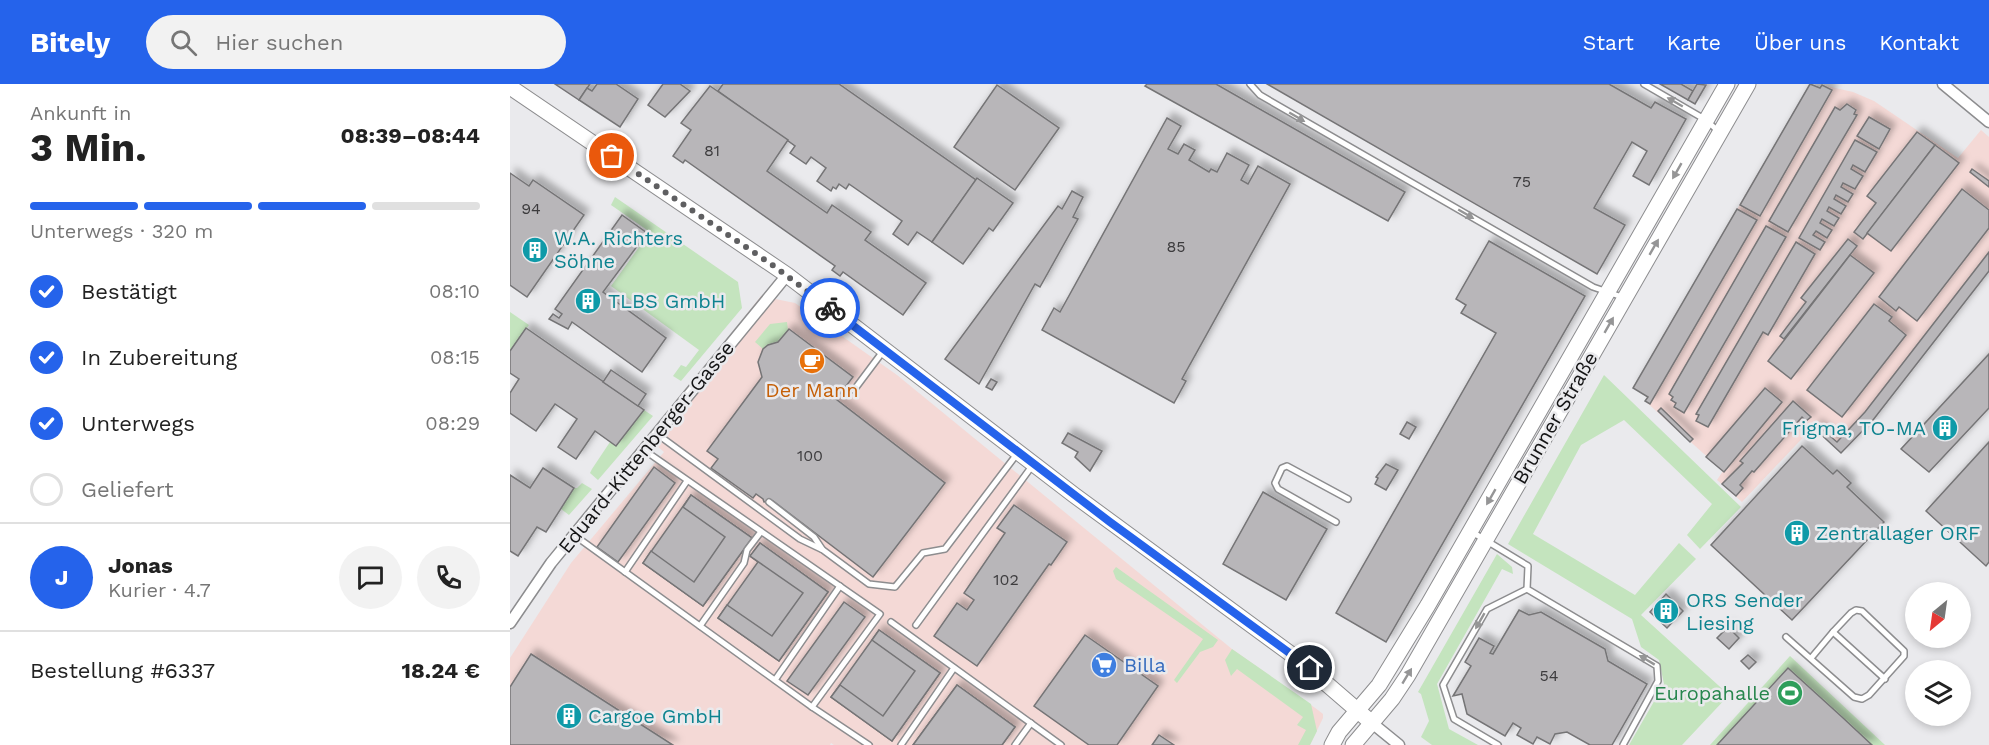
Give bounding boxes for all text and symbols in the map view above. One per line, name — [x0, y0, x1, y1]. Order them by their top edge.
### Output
search box — [146, 15, 566, 69]
text: Bitely — [30, 26, 110, 59]
icon: search — [167, 26, 200, 59]
text: Hier suchen — [215, 30, 343, 55]
text: Start — [1583, 30, 1634, 55]
text: Karte — [1667, 30, 1721, 55]
text: Über uns — [1754, 30, 1846, 55]
text: Kontakt — [1879, 30, 1959, 55]
one-way arrow — [1666, 97, 1683, 107]
text: Ankunft in — [30, 101, 131, 125]
one-way arrow — [1289, 112, 1306, 122]
text: 08:39–08:44 — [341, 123, 480, 148]
text: 3 Min. — [30, 125, 147, 170]
pin — [586, 130, 637, 181]
icon: bag — [595, 139, 628, 172]
house number: 81 — [704, 141, 720, 160]
one-way arrow — [1672, 163, 1683, 179]
house number: 75 — [1513, 172, 1531, 191]
house number: 94 — [521, 199, 541, 218]
one-way arrow — [1458, 209, 1475, 219]
text: Unterwegs · 320 m — [30, 219, 213, 243]
place label: W.A. Richters Söhne — [554, 226, 683, 273]
building icon: W.A. Richters Söhne — [520, 235, 550, 265]
house number: 85 — [1166, 237, 1186, 256]
one-way arrow — [1649, 238, 1659, 255]
icon: check — [30, 275, 63, 308]
courier — [800, 278, 860, 338]
text: Bestätigt — [81, 279, 177, 304]
text: 08:10 — [429, 279, 480, 303]
building icon: TLBS GmbH — [573, 286, 603, 316]
place label: TLBS GmbH — [608, 289, 725, 313]
icon: bike — [814, 292, 847, 325]
one-way arrow — [1603, 317, 1614, 333]
street label: Eduard-Kittenberger-Gasse — [553, 336, 739, 558]
icon: check — [30, 341, 63, 374]
text: In Zubereitung — [81, 345, 237, 370]
text: 08:15 — [430, 345, 480, 369]
cafe icon: Der Mann — [797, 346, 827, 376]
street label: Brunner Straße — [1507, 348, 1603, 488]
place label: Der Mann — [765, 378, 859, 402]
icon: check — [30, 407, 63, 440]
text: Unterwegs — [81, 411, 195, 436]
text: 08:29 — [425, 411, 480, 435]
building icon: Frigma, TO-MA — [1930, 413, 1960, 443]
place label: Frigma, TO-MA — [1781, 416, 1926, 440]
house number: 100 — [797, 446, 823, 465]
text: Geliefert — [81, 477, 173, 502]
one-way arrow — [1485, 489, 1496, 505]
building icon: Zentrallager ORF — [1782, 518, 1812, 548]
place label: Zentrallager ORF — [1816, 521, 1980, 545]
button: chat — [339, 546, 402, 609]
button: phone — [417, 546, 480, 609]
text: Jonas — [108, 553, 173, 578]
text: J — [55, 565, 68, 590]
house number: 102 — [993, 570, 1019, 589]
text: Kurier · 4.7 — [108, 578, 211, 602]
north arrow — [1905, 582, 1971, 648]
map controls — [1905, 582, 1971, 726]
place label: ORS Sender Liesing — [1686, 588, 1803, 635]
building icon: ORS Sender Liesing — [1651, 596, 1681, 626]
one-way arrow — [1475, 613, 1486, 629]
pin — [1284, 642, 1335, 693]
supermarket icon: Billa — [1089, 650, 1119, 680]
icon: home — [1293, 651, 1326, 684]
place label: Billa — [1124, 653, 1166, 677]
one-way arrow — [1639, 654, 1655, 665]
text: Bestellung #6337 — [30, 658, 215, 683]
text: 18.24 € — [402, 658, 480, 683]
button: layers — [1905, 660, 1971, 726]
house number: 54 — [1539, 666, 1559, 685]
one-way arrow — [1401, 668, 1412, 684]
sports icon: Europahalle — [1775, 678, 1805, 708]
place label: Europahalle — [1654, 681, 1770, 705]
building icon: Cargoe GmbH — [554, 701, 584, 731]
place label: Cargoe GmbH — [588, 704, 722, 728]

